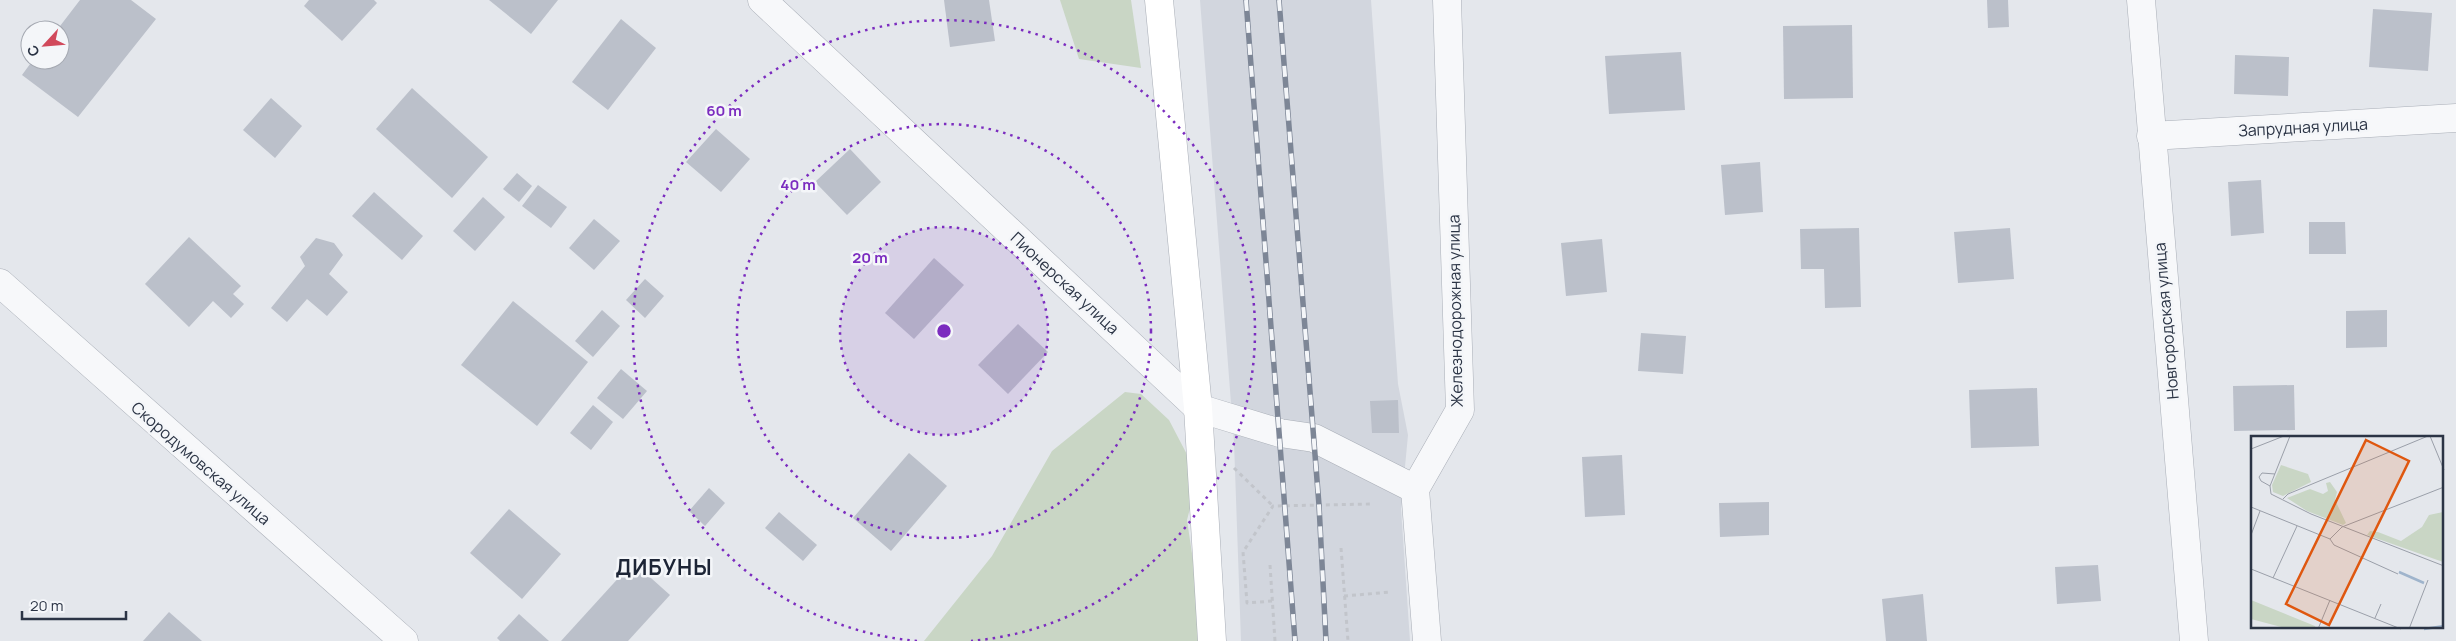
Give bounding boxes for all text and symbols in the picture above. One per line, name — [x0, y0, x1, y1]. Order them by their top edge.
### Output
north arrow — [20, 20, 70, 70]
text: С — [22, 42, 44, 60]
text: 60 m — [706, 100, 742, 121]
street label: Запрудная улица — [2238, 113, 2368, 141]
text: 40 m — [780, 174, 816, 195]
street label: Железнодорожная улица — [1442, 214, 1468, 408]
street label: Пионерская улица — [1006, 227, 1124, 339]
street label: Новгородская улица — [2148, 242, 2184, 400]
text: 20 m — [852, 247, 888, 268]
centre of rings — [935, 322, 953, 340]
street label: Скородумовская улица — [127, 396, 275, 530]
inset map — [2251, 436, 2444, 628]
district label: ДИБУНЫ — [615, 553, 713, 581]
scale bar — [22, 588, 126, 620]
text: 20 m — [30, 595, 63, 616]

